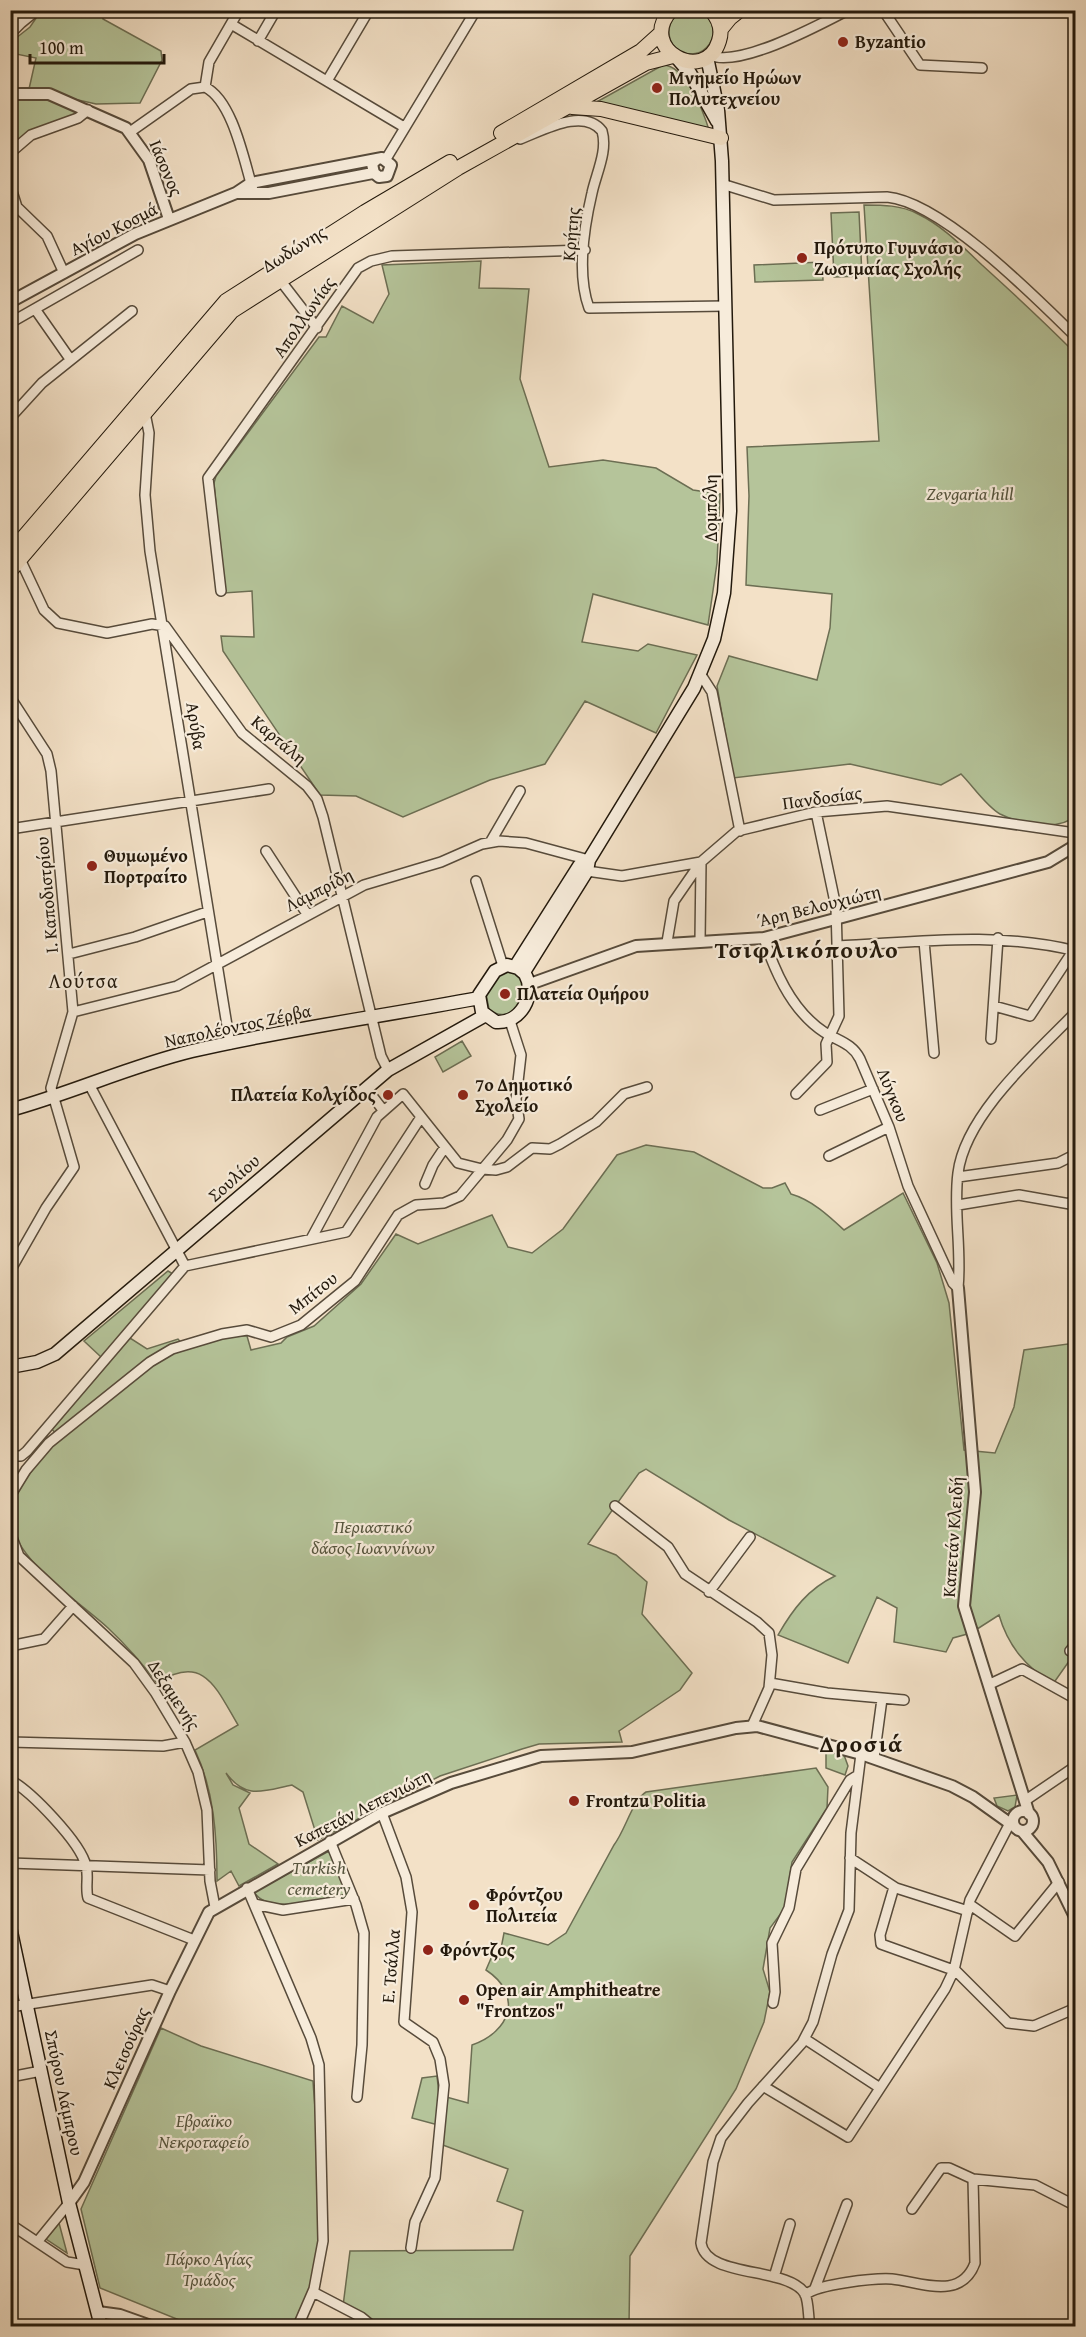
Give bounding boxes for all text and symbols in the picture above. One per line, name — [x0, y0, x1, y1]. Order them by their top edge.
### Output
scale bar — [30, 27, 164, 65]
place label: Byzantio — [855, 28, 926, 55]
text: 100 m — [39, 34, 84, 61]
marker: Byzantio — [836, 35, 850, 49]
place label: Μνημείο Ηρώων Πολυτεχνείου — [669, 64, 802, 112]
marker: Μνημείο Ηρώων Πολυτεχνείου — [650, 81, 664, 95]
street label: Ιάσονος — [142, 135, 191, 201]
street label: Αγίου Κοσμά — [65, 195, 162, 262]
street label: Κρήτης — [555, 205, 586, 262]
street label: Δωδώνης — [256, 218, 332, 279]
place label: Πρότυπο Γυμνάσιο Ζωσιμαίας Σχολής — [814, 234, 963, 282]
marker: Πρότυπο Γυμνάσιο Ζωσιμαίας Σχολής — [795, 251, 809, 265]
street label: Απολλωνίας — [266, 270, 342, 363]
street label: Δομπόλη — [697, 474, 724, 542]
park label: Zevgaria hill — [927, 480, 1014, 507]
street label: Αρύβα — [179, 700, 214, 752]
street label: Καρτάλη — [245, 708, 313, 771]
street label: Πανδοσίας — [780, 779, 864, 816]
street label: Ι. Καποδιστρίου — [28, 836, 65, 955]
place label: Θυμωμένο Πορτραίτο — [104, 842, 188, 890]
marker: Θυμωμένο Πορτραίτο — [85, 859, 99, 873]
street label: Λαμπρίδη — [280, 861, 358, 918]
street label: Άρη Βελουχιώτη — [754, 877, 884, 934]
district label: Τσιφλικόπουλο — [715, 932, 899, 967]
district label: Λούτσα — [49, 966, 119, 995]
place label: Πλατεία Ομήρου — [517, 980, 649, 1007]
marker: Πλατεία Ομήρου — [498, 987, 512, 1001]
street label: Ναπολέοντος Ζέρβα — [162, 997, 314, 1054]
street label: Λύγκου — [870, 1063, 917, 1126]
place label: 7ο Δημοτικό Σχολείο — [475, 1071, 572, 1119]
place label: Πλατεία Κολχίδος — [231, 1081, 377, 1108]
marker: Πλατεία Κολχίδος — [381, 1088, 395, 1102]
marker: 7ο Δημοτικό Σχολείο — [456, 1088, 470, 1102]
street label: Σουλίου — [202, 1147, 266, 1208]
street label: Μπίτου — [282, 1265, 343, 1321]
street label: Καπετάν Κλειδή — [935, 1476, 970, 1598]
park label: Περιαστικό δάσος Ιωαννίνων — [311, 1513, 435, 1561]
street label: Δεξαμενής — [141, 1654, 208, 1736]
district label: Δροσιά — [819, 1726, 904, 1761]
street label: Καπετάν Λεπενιώτη — [290, 1761, 436, 1854]
place label: Frontzu Politia — [586, 1787, 707, 1814]
marker: Frontzu Politia — [567, 1794, 581, 1808]
park label: Turkish cemetery — [288, 1854, 351, 1902]
place label: Φρόντζου Πολιτεία — [486, 1881, 563, 1929]
marker: Φρόντζου Πολιτεία — [467, 1898, 481, 1912]
street label: Ε. Τσάλλα — [374, 1928, 407, 2004]
place label: Φρόντζος — [440, 1936, 516, 1963]
marker: Φρόντζος — [421, 1943, 435, 1957]
place label: Open air Amphitheatre "Frontzos" — [476, 1976, 661, 2024]
marker: Open air Amphitheatre "Frontzos" — [457, 1993, 471, 2007]
street label: Κλεισούρας — [96, 2002, 156, 2093]
street label: Σπύρου Λάμπρου — [38, 2028, 91, 2158]
park label: Εβραϊκο Νεκροταφείο — [158, 2107, 250, 2155]
park label: Πάρκο Αγίας Τριάδος — [164, 2245, 253, 2293]

